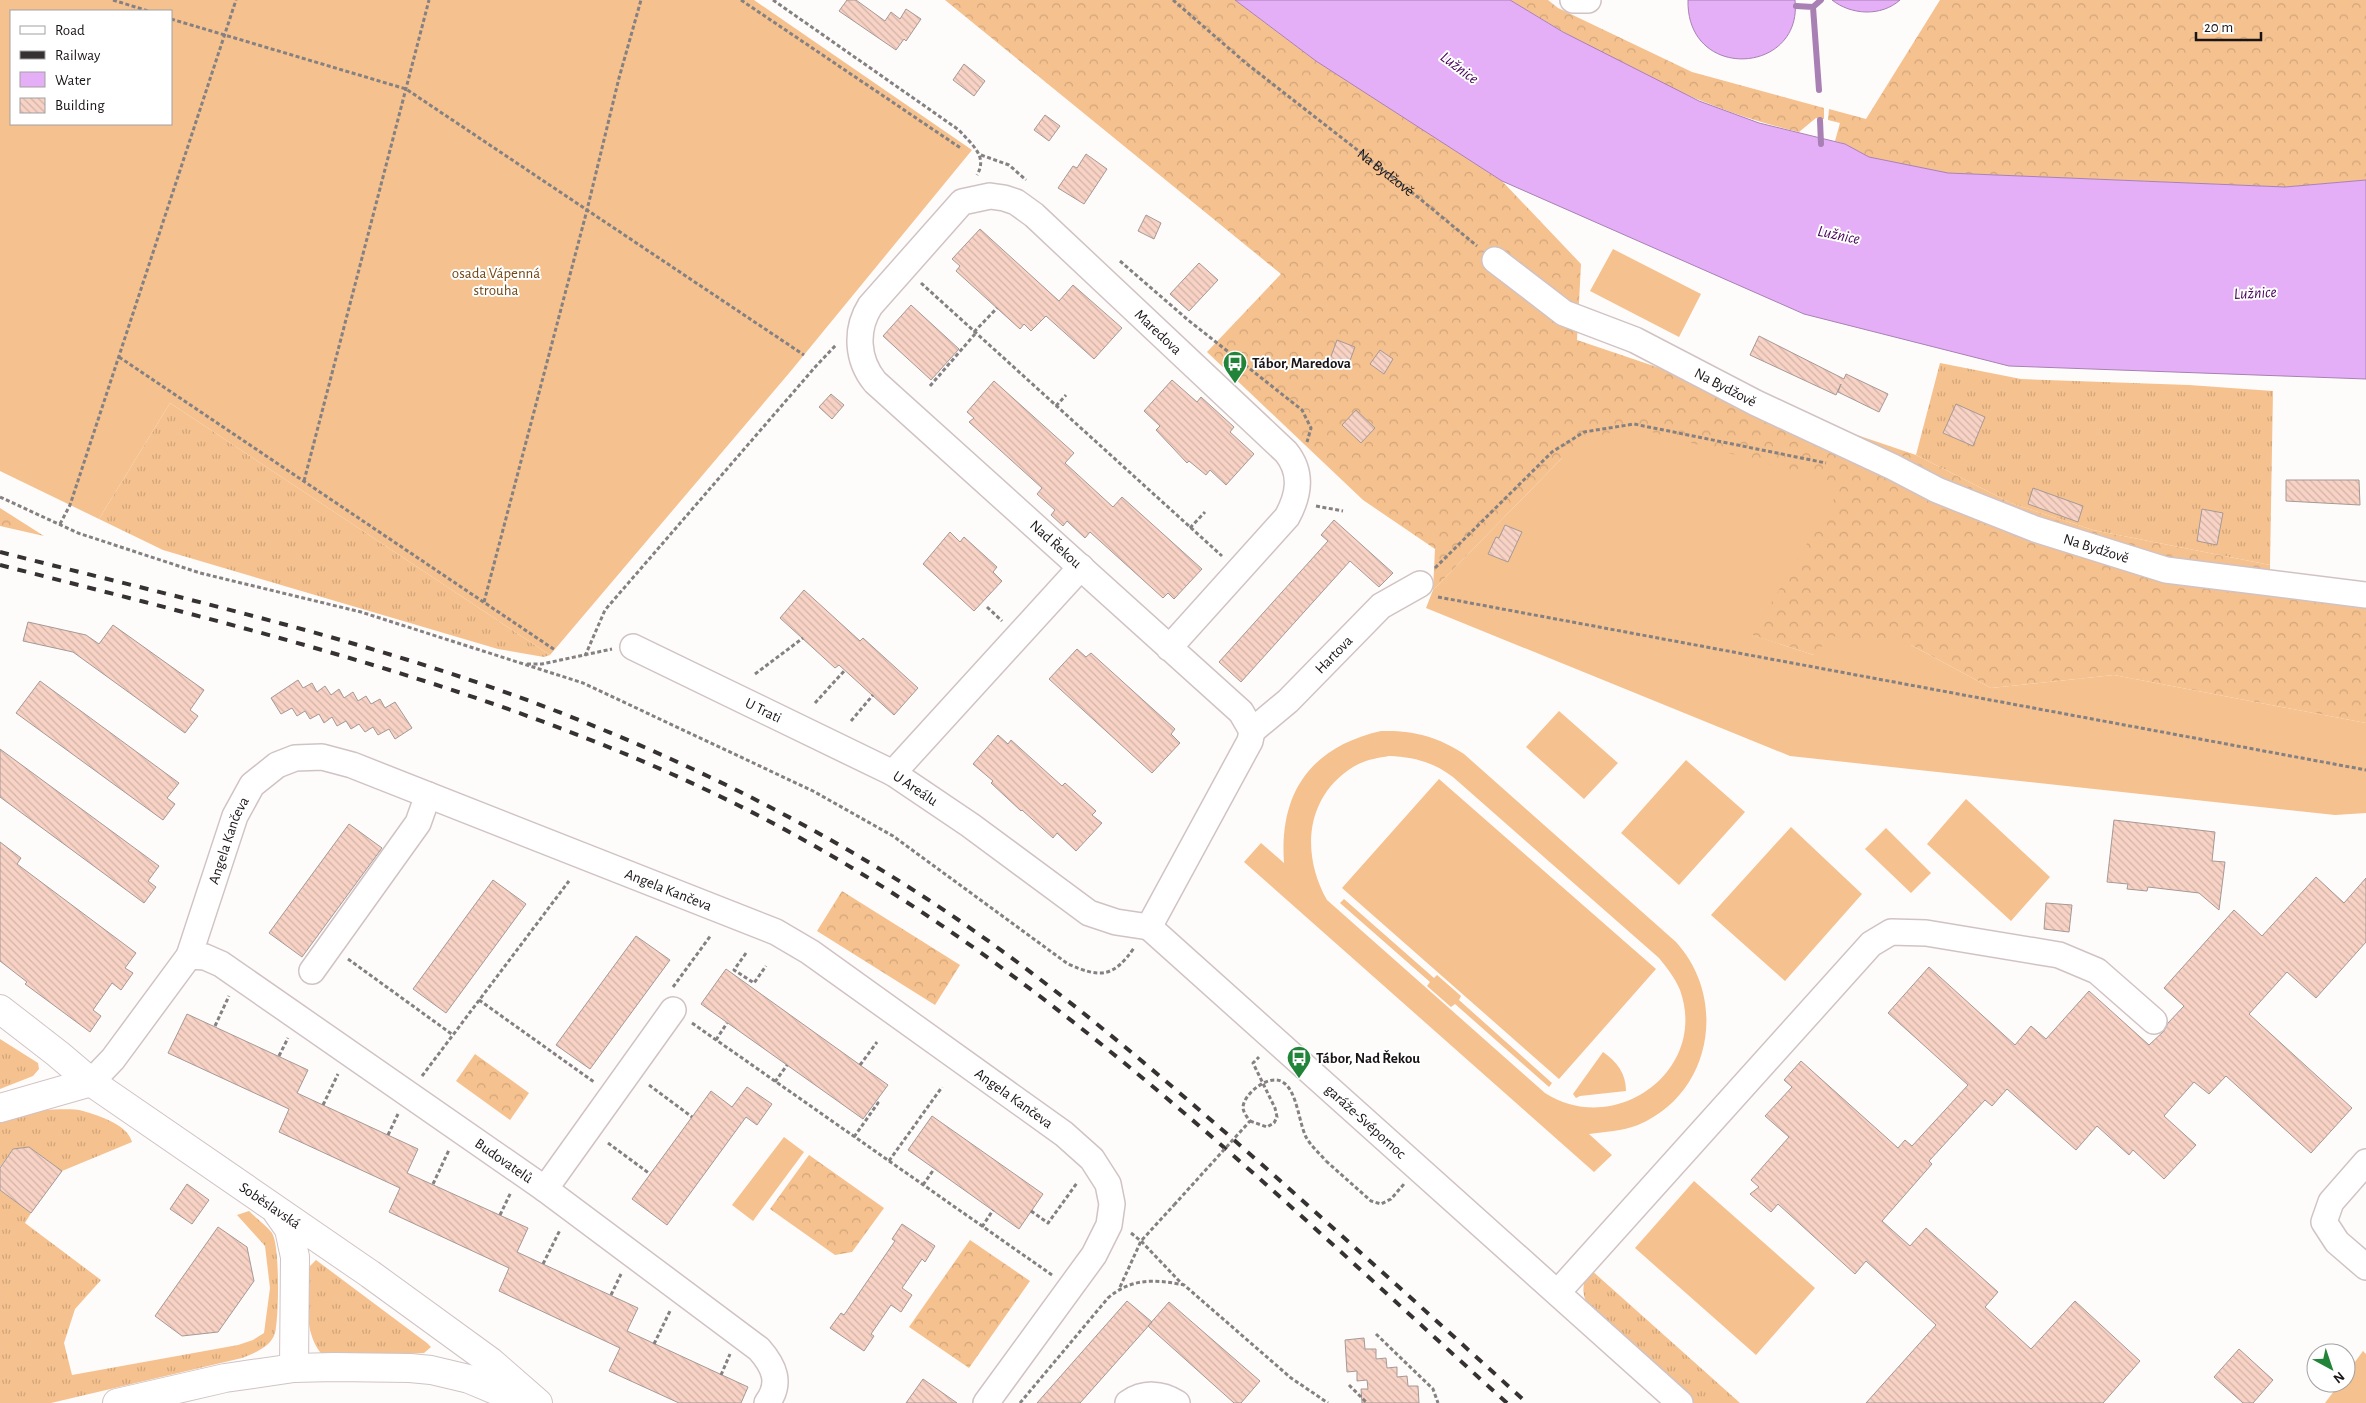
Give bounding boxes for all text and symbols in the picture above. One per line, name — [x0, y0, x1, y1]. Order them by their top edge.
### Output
legend — [10, 10, 172, 125]
scale bar — [2196, 10, 2261, 42]
text: 20 m — [2204, 20, 2233, 35]
text: Road — [55, 23, 85, 38]
text: Railway — [55, 48, 101, 63]
water label: Lužnice — [1437, 49, 1481, 87]
text: Water — [55, 73, 91, 88]
text: Building — [55, 98, 105, 113]
street label: Na Bydžově — [1354, 146, 1417, 199]
water label: Lužnice — [1816, 223, 1861, 247]
park label: osada Vápenná strouha — [452, 266, 540, 298]
water label: Lužnice — [2233, 284, 2277, 302]
street label: Maredova — [1132, 307, 1184, 358]
bus stop icon: Tábor, Maredova — [1222, 350, 1248, 384]
place label: Tábor, Maredova — [1252, 356, 1351, 371]
street label: Na Bydžově — [1692, 365, 1759, 410]
street label: Nad Řekou — [1027, 517, 1085, 571]
street label: Na Bydžově — [2062, 531, 2131, 566]
street label: Hartova — [1312, 633, 1356, 677]
street label: U Trati — [743, 696, 784, 726]
street label: U Areálu — [890, 768, 941, 809]
street label: Angela Kančeva — [206, 794, 252, 886]
street label: Angela Kančeva — [623, 866, 714, 914]
bus stop icon: Tábor, Nad Řekou — [1286, 1045, 1312, 1079]
place label: Tábor, Nad Řekou — [1316, 1050, 1420, 1066]
street label: Angela Kančeva — [972, 1066, 1055, 1131]
street label: garáže-Svépomoc — [1322, 1082, 1409, 1162]
street label: Budovatelů — [472, 1136, 536, 1186]
street label: Soběslavská — [237, 1180, 303, 1232]
north arrow — [2306, 1343, 2356, 1393]
text: N — [2330, 1369, 2347, 1386]

